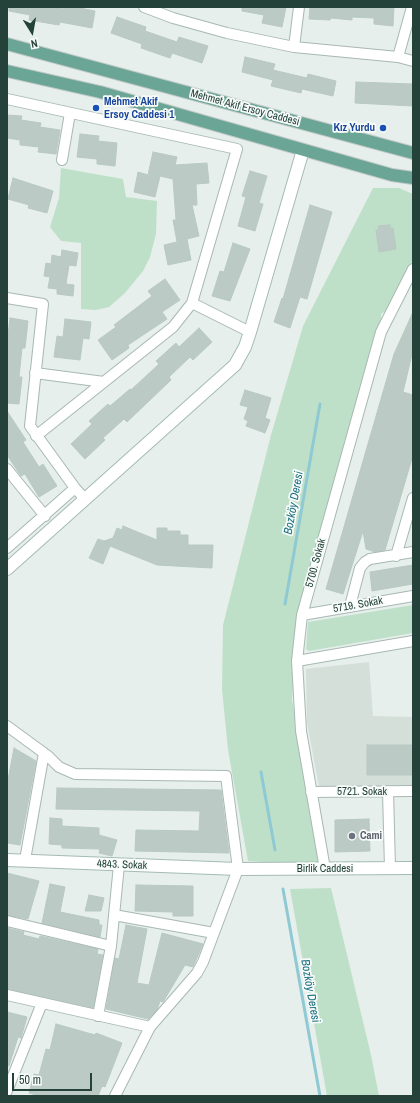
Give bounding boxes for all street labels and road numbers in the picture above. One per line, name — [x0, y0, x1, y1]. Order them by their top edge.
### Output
street label: Mehmet Akif Ersoy Caddesi — [189, 87, 301, 129]
street label: 5700. Sokak — [303, 537, 329, 589]
street label: 5719. Sokak — [332, 594, 384, 616]
street label: 5721. Sokak — [337, 785, 387, 799]
street label: 4843. Sokak — [97, 858, 147, 872]
street label: Birlik Caddesi — [297, 862, 353, 876]

